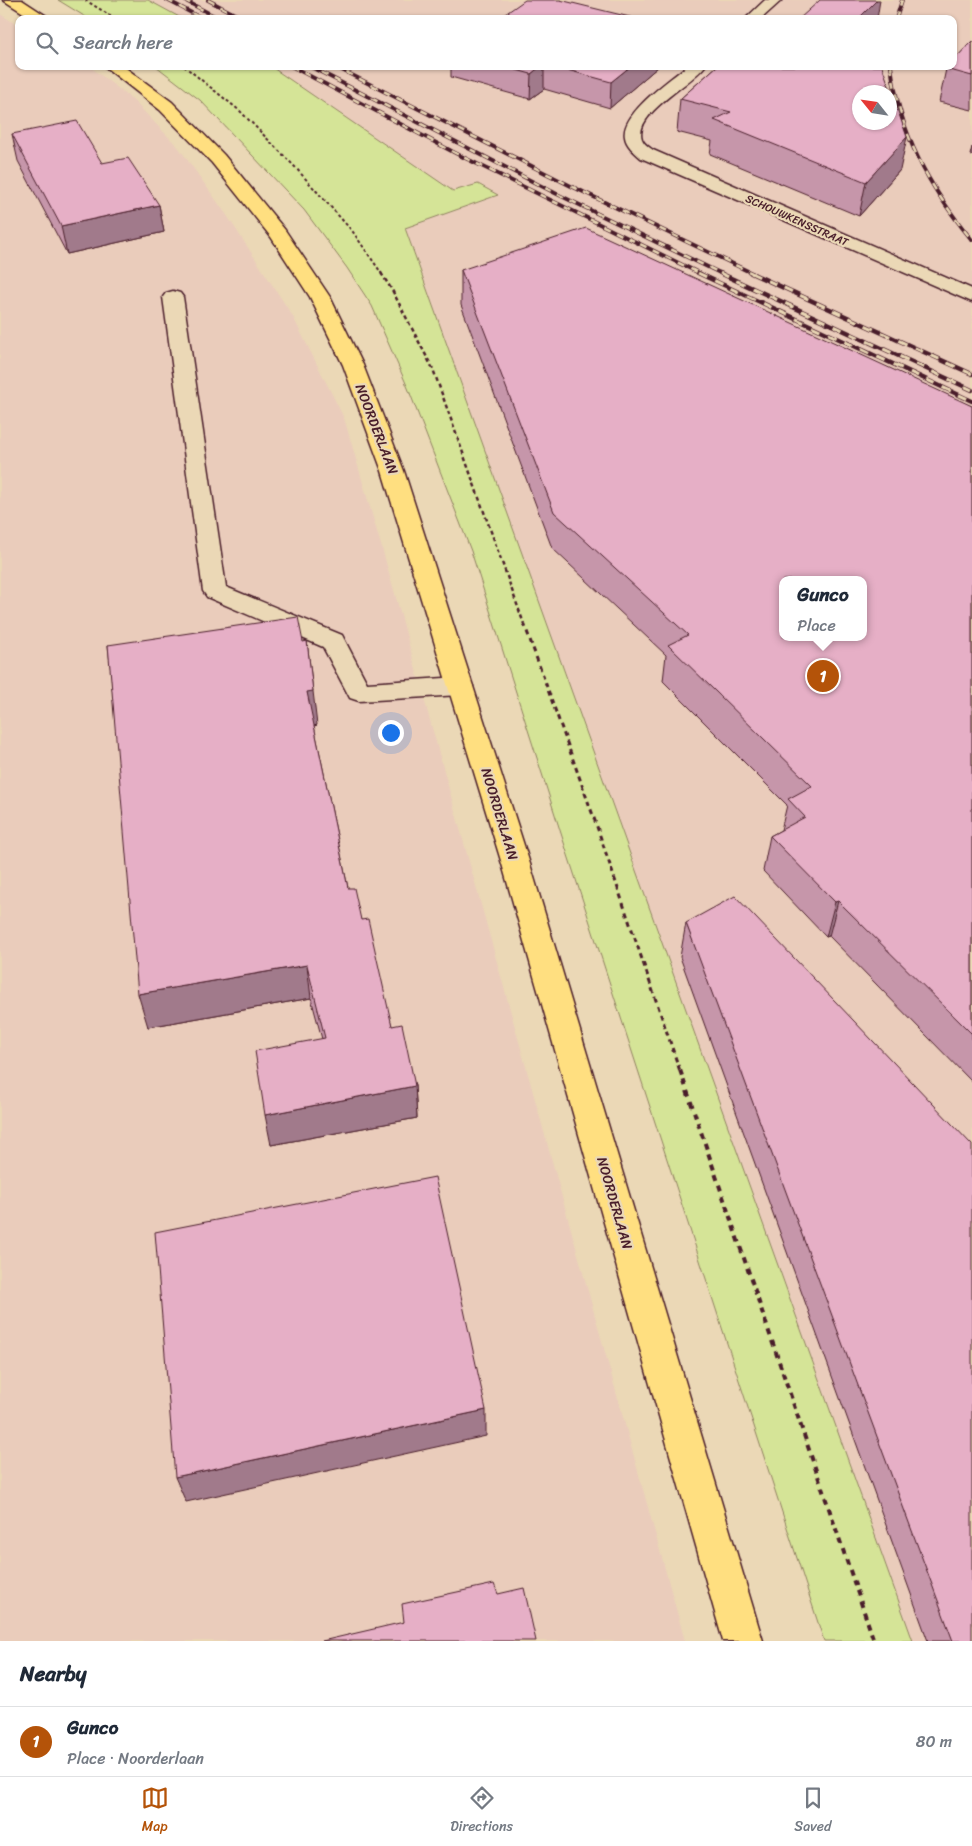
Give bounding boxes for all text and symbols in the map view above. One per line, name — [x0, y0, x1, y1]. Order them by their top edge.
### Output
search box — [15, 15, 957, 70]
text: Search here — [73, 26, 173, 59]
icon: search — [33, 29, 61, 57]
north arrow — [852, 85, 897, 130]
street label: SCHOUWKENSSTRAAT — [742, 189, 852, 252]
street label: NOORDERLAAN — [348, 380, 405, 478]
popup — [779, 576, 867, 641]
text: Gunco — [797, 578, 849, 611]
text: Place — [797, 611, 836, 640]
pin: 1 — [807, 657, 839, 695]
your location — [378, 720, 404, 746]
street label: NOORDERLAAN — [474, 765, 525, 864]
street label: NOORDERLAAN — [589, 1154, 640, 1253]
text: Nearby — [20, 1655, 86, 1693]
text: Gunco — [67, 1711, 118, 1744]
text: 1 — [33, 1727, 39, 1756]
text: 80 m — [916, 1727, 952, 1756]
text: Place · Noorderlaan — [67, 1744, 204, 1773]
tab: Map — [141, 1784, 169, 1839]
tab: Directions — [450, 1784, 513, 1839]
tab: Saved — [794, 1784, 831, 1839]

